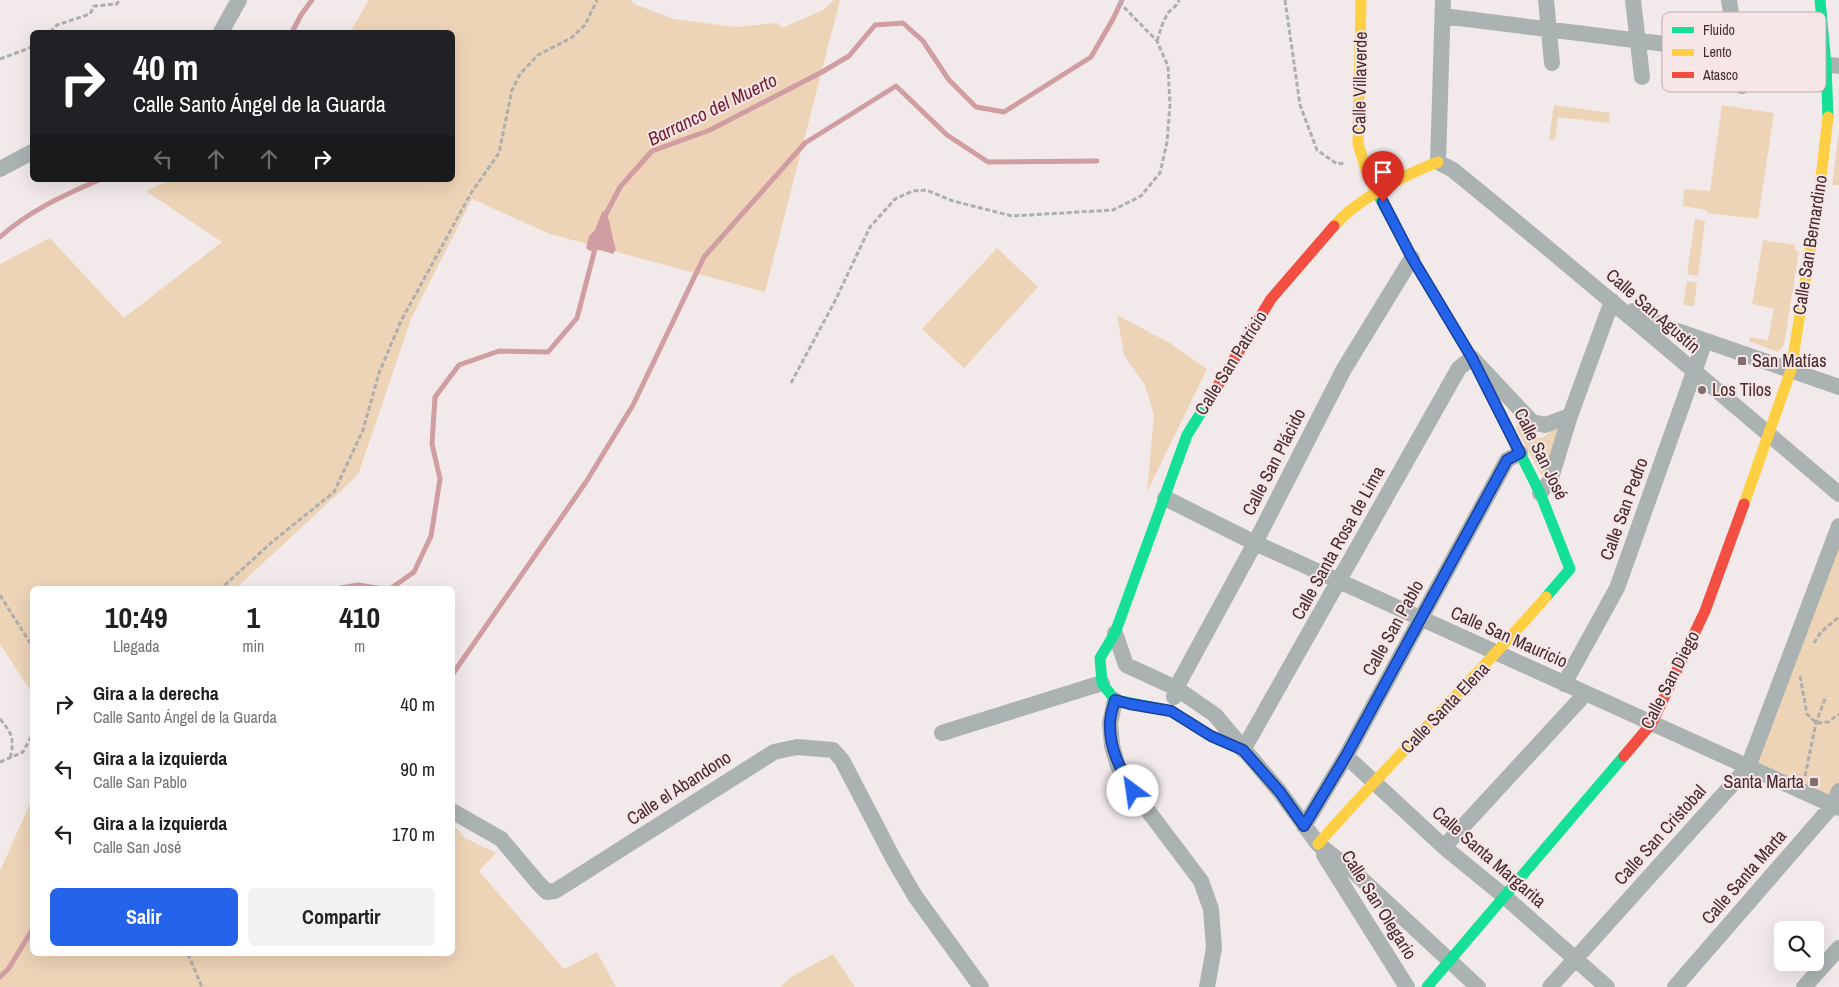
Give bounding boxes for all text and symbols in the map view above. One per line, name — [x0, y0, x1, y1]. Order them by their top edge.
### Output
legend — [1662, 12, 1826, 92]
text: Fluido — [1703, 21, 1735, 39]
street label: Calle Villaverde — [1346, 31, 1373, 135]
text: Lento — [1703, 43, 1732, 61]
text: 40 m — [133, 44, 198, 91]
icon: right — [50, 50, 115, 115]
water label: Barranco del Muerto — [643, 66, 781, 152]
text: Atasco — [1702, 66, 1738, 84]
text: Calle Santo Ángel de la Guarda — [133, 89, 386, 119]
icon: left — [149, 145, 177, 173]
icon: ahead — [202, 145, 230, 173]
icon: ahead — [255, 145, 283, 173]
icon: right — [308, 145, 336, 173]
pin — [1362, 151, 1404, 202]
icon: arrive — [1369, 158, 1397, 186]
street label: Calle San Bernardino — [1786, 173, 1833, 317]
street label: Calle San Agustín — [1601, 263, 1706, 359]
street label: Calle San Patricio — [1188, 306, 1273, 420]
place label: San Matías — [1752, 348, 1827, 373]
marker: San Matías — [1736, 355, 1748, 367]
place label: Los Tilos — [1712, 377, 1771, 402]
marker: Los Tilos — [1696, 384, 1708, 396]
street label: Calle San Plácido — [1236, 404, 1311, 520]
street label: Calle San José — [1508, 404, 1574, 504]
street label: Calle San Pedro — [1593, 454, 1654, 564]
street label: Calle Santa Rosa de Lima — [1285, 461, 1390, 624]
street label: Calle San Pablo — [1356, 575, 1429, 680]
text: 10:49 — [105, 597, 168, 637]
text: 1 — [247, 597, 260, 637]
text: 410 — [339, 597, 380, 637]
street label: Calle San Mauricio — [1447, 600, 1572, 673]
street label: Calle San Diego — [1634, 626, 1705, 733]
text: Llegada — [113, 635, 160, 657]
text: min — [242, 635, 264, 657]
text: m — [354, 635, 365, 657]
street label: Calle Santa Elena — [1395, 656, 1495, 759]
text: Gira a la derecha — [93, 680, 219, 706]
icon: right — [50, 690, 78, 718]
text: 40 m — [400, 691, 435, 717]
text: Calle Santo Ángel de la Guarda — [93, 706, 277, 728]
street label: Calle el Abandono — [622, 744, 736, 831]
text: Gira a la izquierda — [93, 745, 227, 771]
icon: left — [50, 755, 78, 783]
text: 90 m — [400, 756, 435, 782]
position arrow — [1106, 764, 1158, 816]
place label: Santa Marta — [1724, 769, 1804, 794]
text: Calle San Pablo — [93, 771, 187, 793]
marker: Santa Marta — [1808, 776, 1820, 788]
street label: Calle San Cristobal — [1608, 779, 1711, 890]
street label: Calle Santa Margarita — [1427, 800, 1552, 913]
text: Gira a la izquierda — [93, 810, 227, 836]
icon: left — [50, 820, 78, 848]
text: 170 m — [392, 821, 435, 847]
street label: Calle Santa Marta — [1695, 824, 1792, 929]
text: Calle San José — [93, 836, 181, 858]
street label: Calle San Olegario — [1336, 845, 1423, 964]
button: Salir — [50, 888, 238, 946]
button: Compartir — [248, 888, 435, 946]
map controls — [1774, 921, 1824, 971]
button: search — [1774, 921, 1824, 971]

